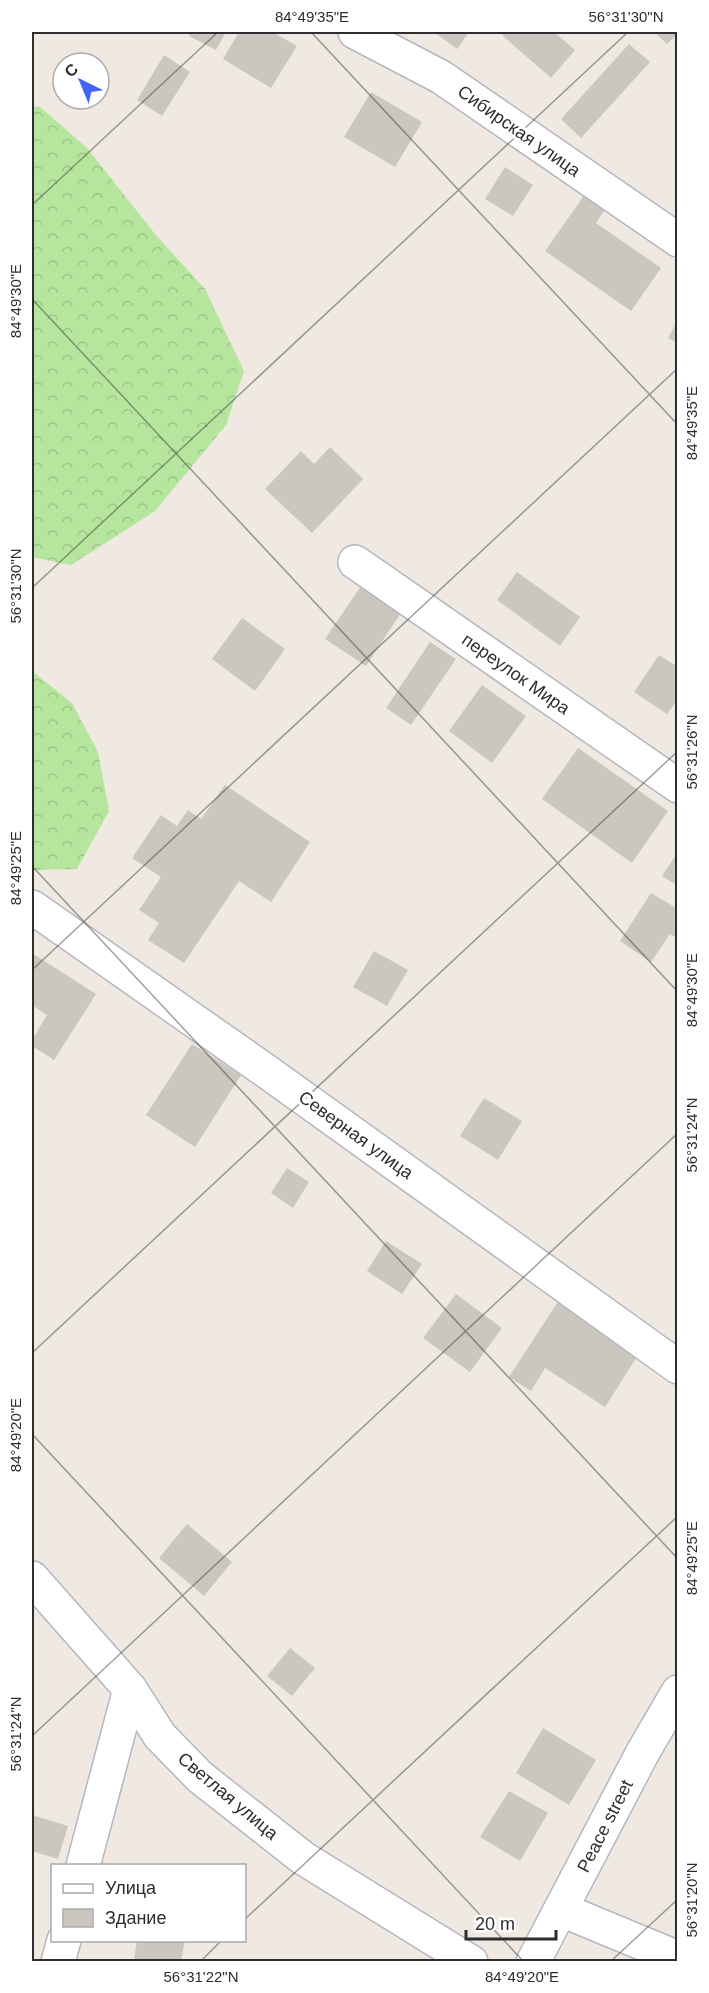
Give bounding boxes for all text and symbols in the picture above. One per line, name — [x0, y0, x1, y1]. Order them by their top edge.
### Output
text: 84°49'35"E — [275, 8, 349, 25]
text: 56°31'30"N — [588, 8, 664, 25]
north arrow — [51, 51, 111, 111]
text: С — [61, 60, 81, 81]
street label: Сибирская улица — [454, 81, 585, 181]
text: 84°49'30"E — [7, 264, 24, 338]
text: 84°49'35"E — [683, 386, 700, 460]
text: 56°31'30"N — [7, 548, 24, 624]
street label: переулок Мира — [458, 629, 574, 719]
text: 56°31'26"N — [683, 714, 700, 790]
text: 84°49'25"E — [7, 831, 24, 905]
text: 84°49'30"E — [683, 953, 700, 1027]
street label: Северная улица — [295, 1087, 418, 1184]
text: 56°31'24"N — [683, 1097, 700, 1173]
text: 84°49'20"E — [7, 1398, 24, 1472]
text: 84°49'25"E — [683, 1521, 700, 1595]
text: 56°31'24"N — [7, 1696, 24, 1772]
street label: Светлая улица — [174, 1748, 283, 1844]
street label: Peace street — [573, 1776, 637, 1876]
text: 56°31'20"N — [683, 1862, 700, 1938]
legend — [51, 1864, 246, 1942]
text: Улица — [105, 1878, 157, 1898]
scale bar — [466, 1903, 556, 1941]
text: Здание — [105, 1908, 166, 1928]
text: 20 m — [475, 1914, 515, 1934]
text: 56°31'22"N — [163, 1968, 239, 1985]
text: 84°49'20"E — [485, 1968, 559, 1985]

